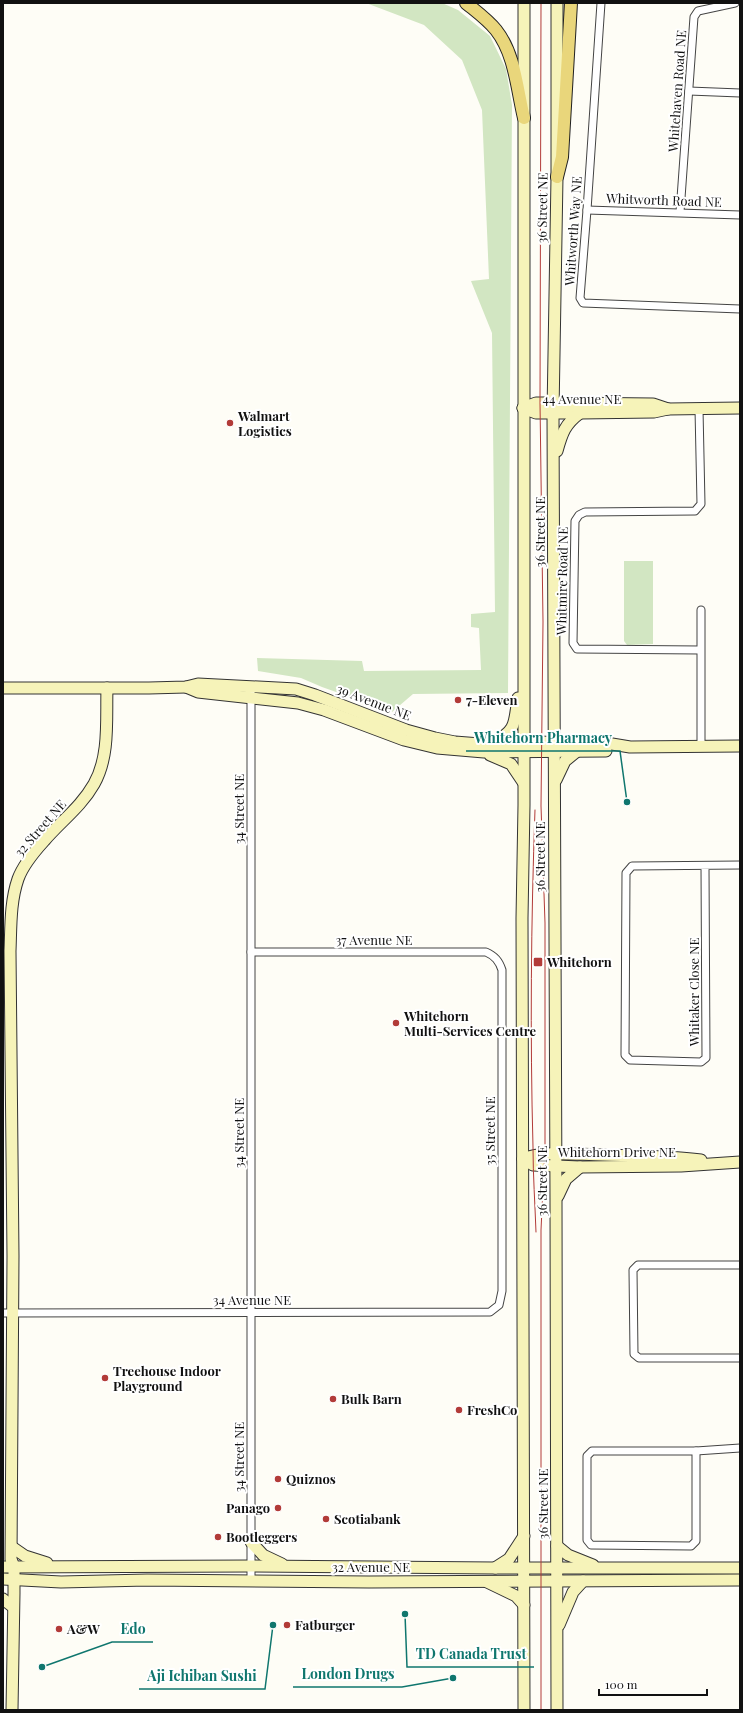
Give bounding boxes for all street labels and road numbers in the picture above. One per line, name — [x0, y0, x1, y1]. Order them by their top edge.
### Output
street label: Whitehaven Road NE — [664, 29, 689, 153]
street label: 36 Street NE — [532, 172, 551, 244]
street label: Whitworth Way NE — [560, 176, 585, 287]
street label: Whitworth Road NE — [605, 189, 722, 210]
street label: 44 Avenue NE — [543, 390, 622, 407]
street label: 36 Street NE — [531, 497, 548, 567]
street label: Whitmire Road NE — [552, 527, 571, 636]
street label: 39 Avenue NE — [334, 680, 414, 724]
street label: 34 Street NE — [230, 774, 247, 844]
street label: 32 Street NE — [10, 795, 69, 860]
street label: 36 Street NE — [531, 822, 548, 892]
street label: 37 Avenue NE — [335, 931, 413, 948]
street label: Whitaker Close NE — [685, 938, 702, 1047]
street label: 35 Street NE — [481, 1096, 498, 1166]
street label: 34 Street NE — [230, 1098, 247, 1168]
street label: Whitehorn Drive NE — [557, 1143, 676, 1160]
street label: 36 Street NE — [533, 1146, 550, 1216]
street label: 34 Avenue NE — [213, 1291, 291, 1308]
street label: 34 Street NE — [230, 1422, 247, 1492]
street label: 36 Street NE — [534, 1469, 551, 1539]
street label: 32 Avenue NE — [332, 1558, 410, 1575]

